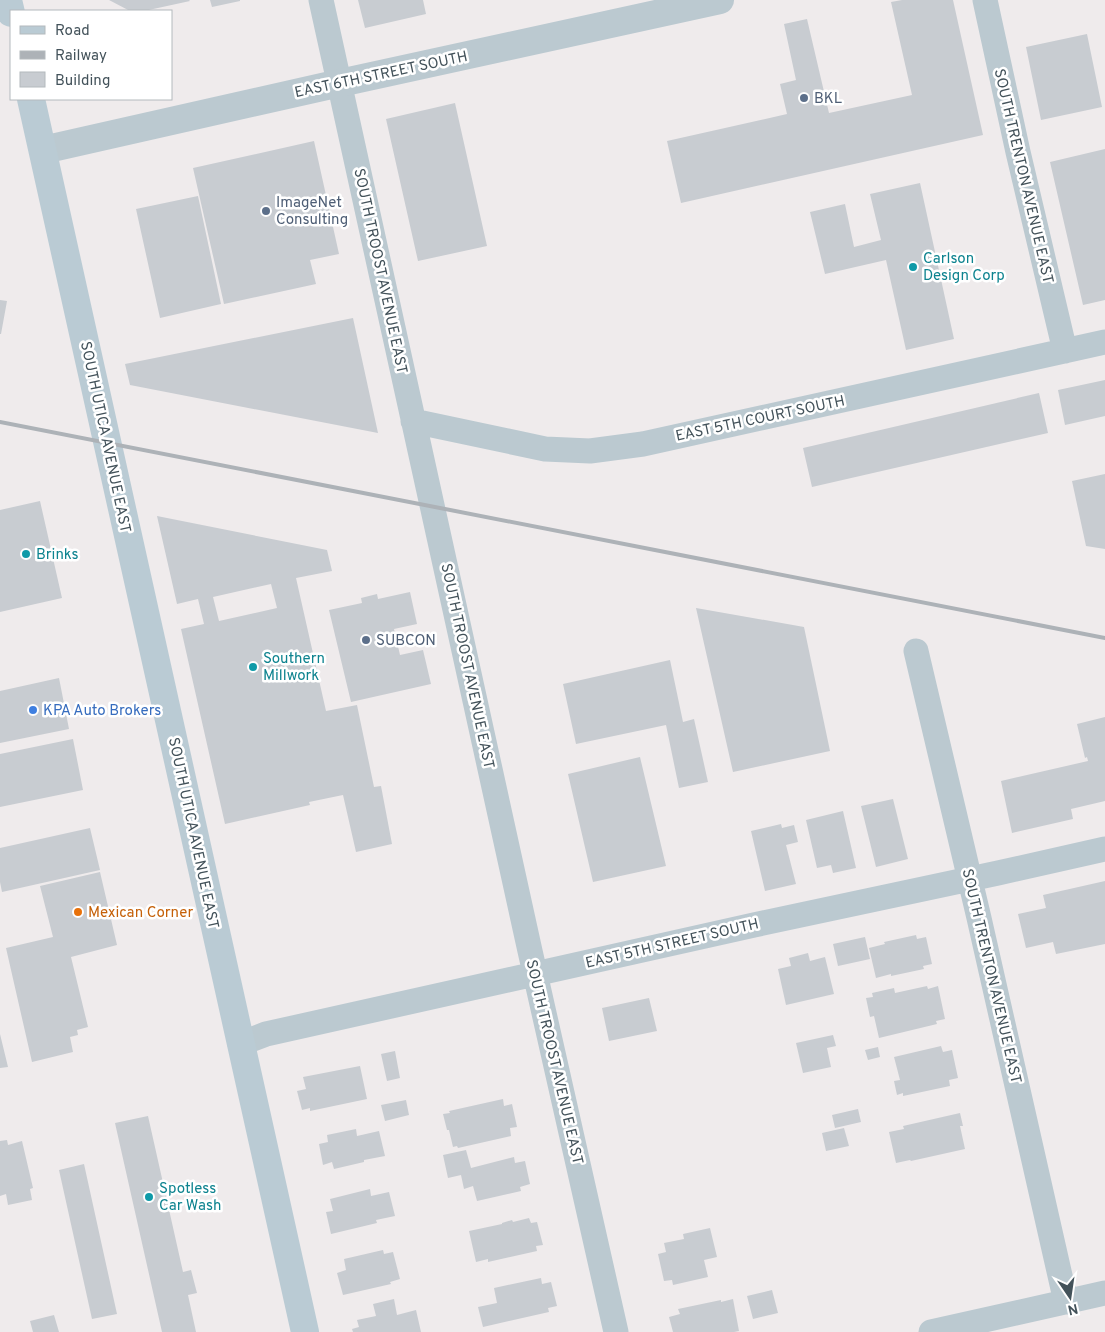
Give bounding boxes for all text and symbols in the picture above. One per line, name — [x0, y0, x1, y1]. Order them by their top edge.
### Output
legend — [10, 10, 172, 100]
text: Road — [55, 22, 90, 41]
text: Railway — [55, 47, 107, 66]
street label: EAST 6TH STREET SOUTH — [293, 48, 470, 103]
street label: SOUTH TRENTON AVENUE EAST — [989, 67, 1057, 286]
text: Building — [55, 72, 110, 91]
place label: BKL — [814, 90, 842, 109]
marker: BKL — [798, 92, 810, 104]
street label: SOUTH TROOST AVENUE EAST — [348, 167, 411, 376]
place label: ImageNet Consulting — [276, 194, 348, 230]
marker: ImageNet Consulting — [260, 205, 272, 217]
place label: Carlson Design Corp — [923, 250, 1005, 286]
marker: Carlson Design Corp — [907, 261, 919, 273]
street label: SOUTH UTICA AVENUE EAST — [75, 340, 134, 535]
street label: EAST 5TH COURT SOUTH — [674, 392, 847, 447]
place label: Brinks — [36, 546, 79, 565]
marker: Brinks — [20, 548, 32, 560]
street label: SOUTH TROOST AVENUE EAST — [435, 562, 498, 771]
place label: SUBCON — [376, 632, 436, 651]
marker: SUBCON — [360, 634, 372, 646]
place label: Southern Millwork — [263, 650, 325, 686]
marker: Southern Millwork — [247, 661, 259, 673]
place label: KPA Auto Brokers — [43, 702, 161, 721]
marker: KPA Auto Brokers — [27, 704, 39, 716]
street label: SOUTH UTICA AVENUE EAST — [163, 736, 222, 931]
street label: SOUTH TRENTON AVENUE EAST — [957, 867, 1025, 1086]
place label: Mexican Corner — [88, 904, 193, 923]
marker: Mexican Corner — [72, 906, 84, 918]
street label: EAST 5TH STREET SOUTH — [584, 915, 761, 974]
street label: SOUTH TROOST AVENUE EAST — [521, 958, 586, 1167]
place label: Spotless Car Wash — [159, 1180, 221, 1216]
marker: Spotless Car Wash — [143, 1191, 155, 1203]
north arrow — [1045, 1272, 1095, 1322]
text: N — [1066, 1299, 1079, 1318]

